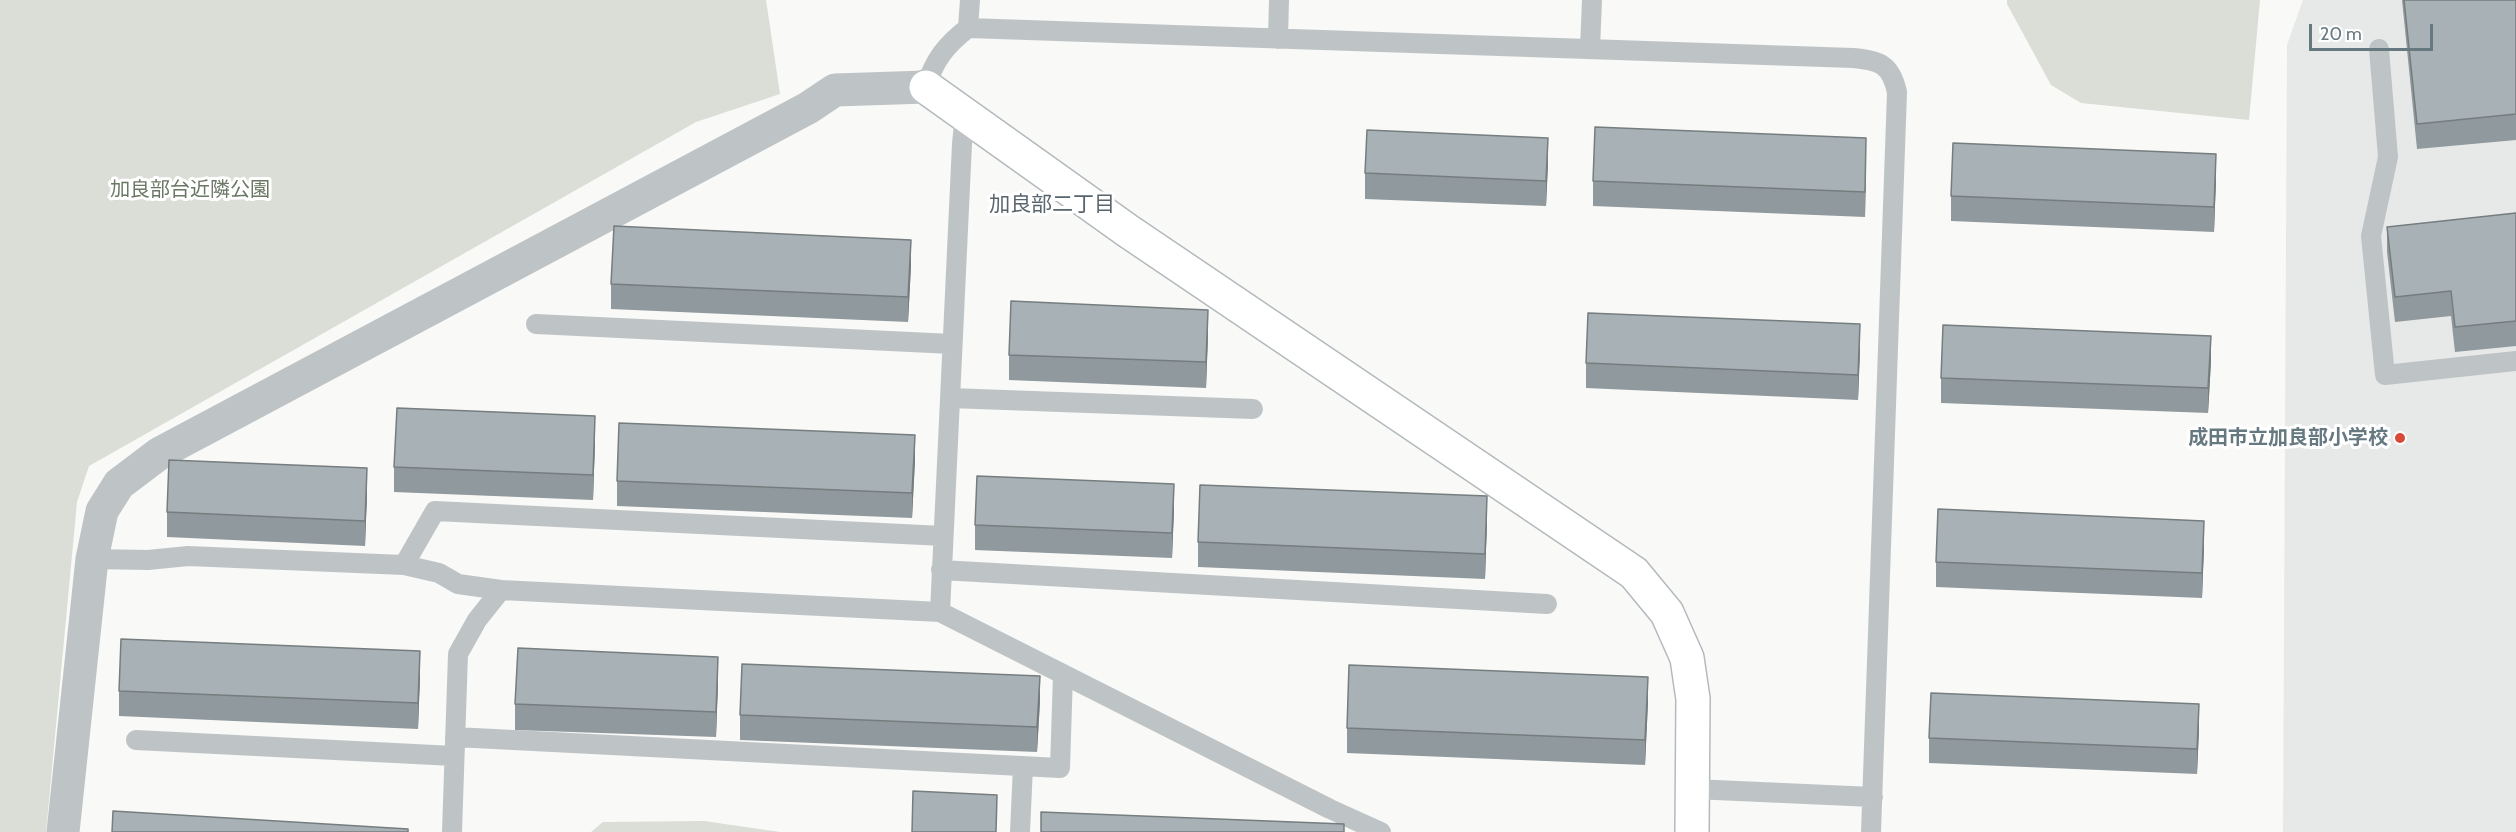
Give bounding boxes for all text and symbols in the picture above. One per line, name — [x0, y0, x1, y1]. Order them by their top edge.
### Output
scale bar — [2312, 12, 2436, 50]
text: 20 m — [2320, 23, 2362, 45]
park label: 加良部台近隣公園 — [110, 178, 270, 202]
district label: 加良部二丁目 — [989, 192, 1115, 218]
place label: 成田市立加良部小学校 — [2188, 426, 2388, 450]
marker: 成田市立加良部小学校 — [2393, 431, 2407, 445]

